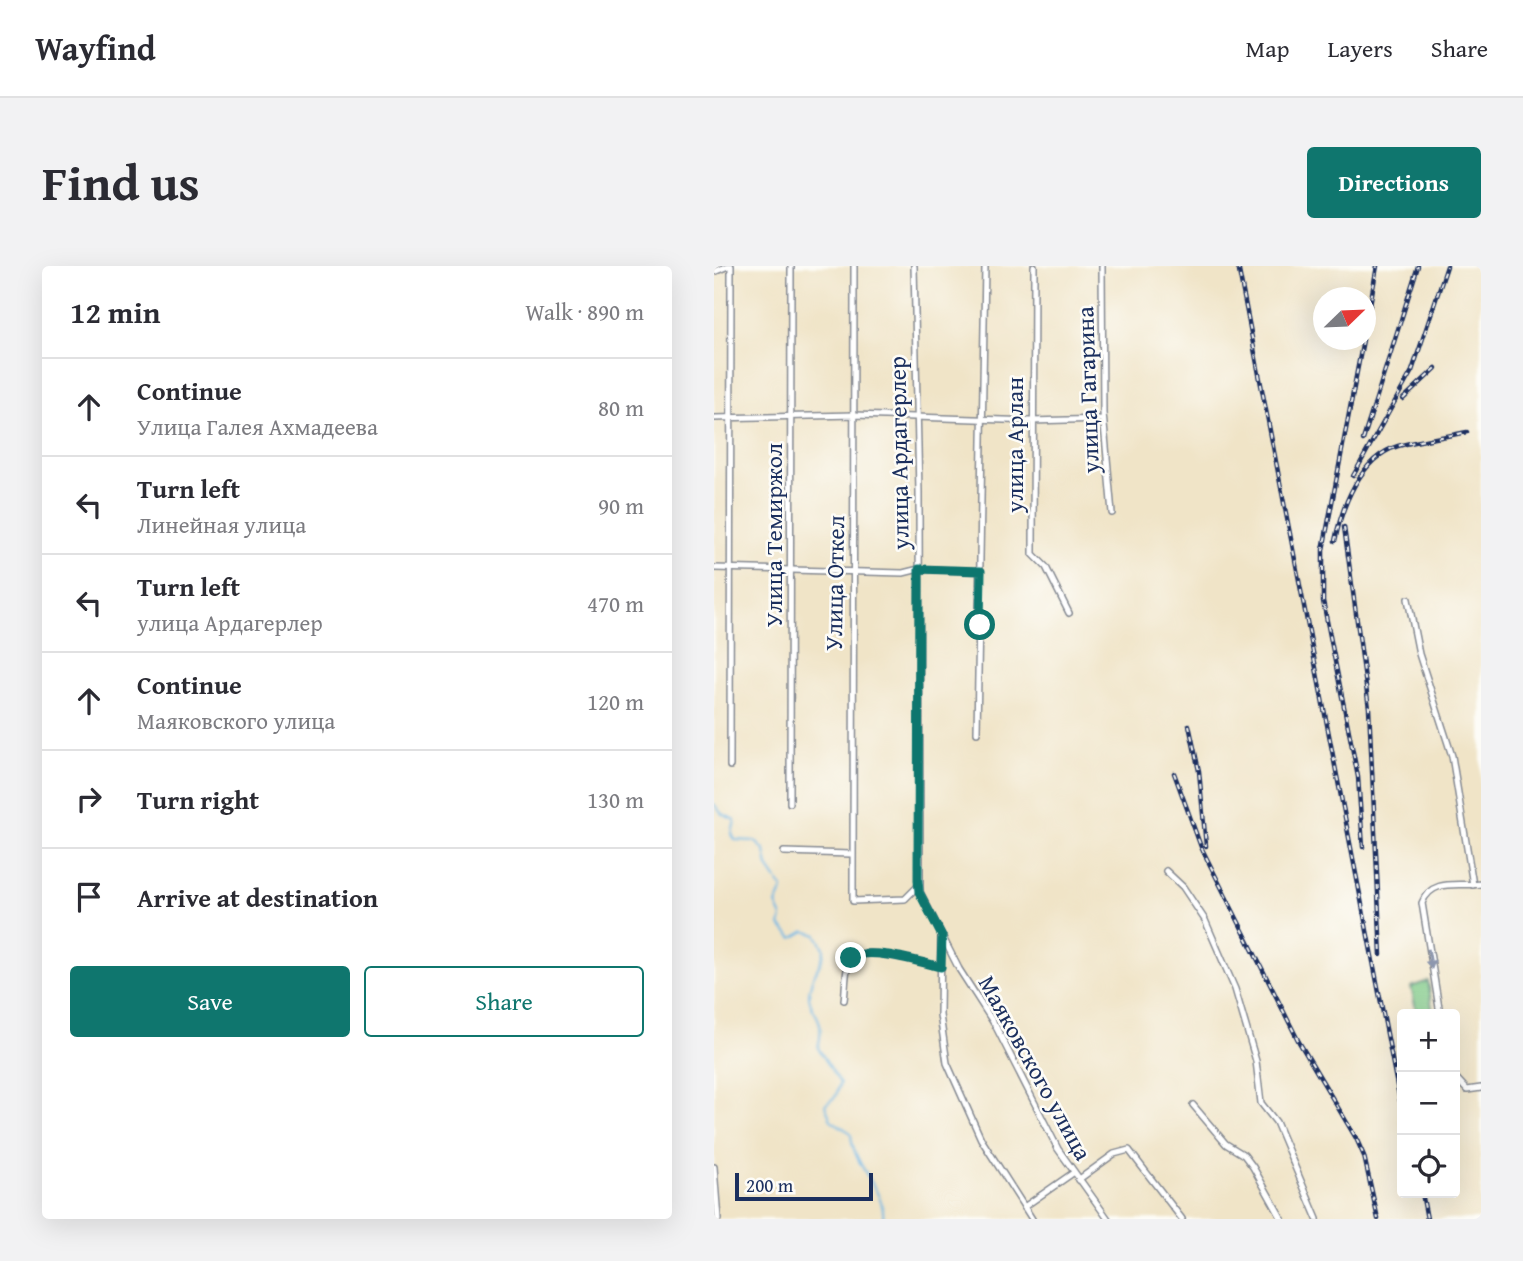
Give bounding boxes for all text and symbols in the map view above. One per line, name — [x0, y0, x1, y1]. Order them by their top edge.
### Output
text: Wayfind — [35, 24, 156, 72]
text: Map — [1246, 31, 1289, 66]
text: Layers — [1327, 31, 1393, 66]
text: Share — [1431, 31, 1488, 66]
text: Find us — [42, 146, 200, 218]
button: Directions — [1307, 147, 1481, 218]
north arrow — [1313, 287, 1376, 350]
text: 12 min — [70, 290, 160, 334]
text: Walk · 890 m — [525, 295, 644, 328]
street label: улица Гагарина — [1067, 305, 1108, 475]
street label: улица Ардагерлер — [879, 356, 918, 551]
text: Continue — [137, 371, 242, 410]
street label: улица Арлан — [997, 377, 1032, 514]
icon: ahead — [70, 388, 108, 426]
text: 80 m — [598, 391, 644, 424]
text: Улица Галея Ахмадеева — [137, 410, 378, 443]
street label: Улица Темиржол — [756, 443, 791, 627]
text: Turn left — [137, 469, 240, 508]
icon: left — [70, 486, 108, 524]
text: 90 m — [598, 489, 644, 522]
text: Линейная улица — [137, 508, 306, 541]
street label: Улица Откел — [816, 515, 853, 651]
text: Turn left — [137, 567, 240, 606]
icon: left — [70, 584, 108, 622]
text: 470 m — [587, 587, 644, 620]
text: улица Ардагерлер — [137, 606, 323, 639]
route start — [964, 609, 995, 640]
text: Continue — [137, 665, 242, 704]
icon: ahead — [70, 682, 108, 720]
text: 120 m — [587, 685, 644, 718]
text: Маяковского улица — [137, 704, 335, 737]
icon: right — [70, 780, 108, 818]
text: Turn right — [137, 780, 259, 819]
text: 130 m — [587, 783, 644, 816]
icon: arrive — [70, 878, 108, 916]
text: Arrive at destination — [137, 878, 378, 917]
route end — [835, 942, 866, 973]
one-way arrow — [1425, 948, 1436, 970]
button: Save — [70, 966, 350, 1037]
button: Share — [364, 966, 644, 1037]
street label: Маяковского улица — [970, 969, 1101, 1167]
map controls — [1397, 1009, 1460, 1198]
button: + — [1397, 1009, 1460, 1072]
button: − — [1397, 1072, 1460, 1135]
button: locate — [1397, 1135, 1460, 1198]
scale bar — [735, 1170, 873, 1202]
text: 200 m — [746, 1171, 793, 1199]

